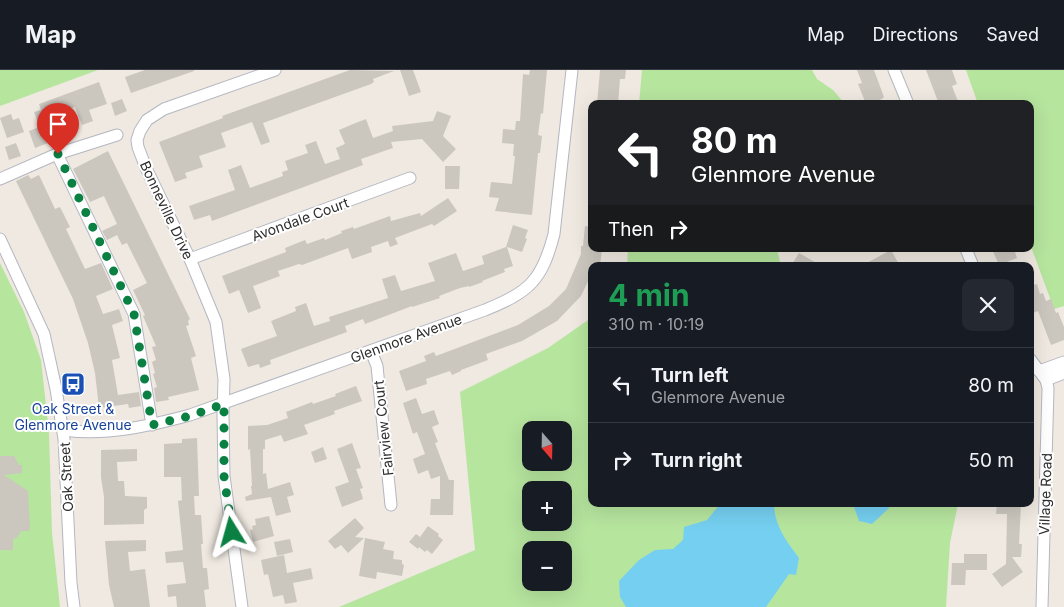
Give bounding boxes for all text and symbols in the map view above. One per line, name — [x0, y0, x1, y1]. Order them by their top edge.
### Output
text: Map — [25, 20, 76, 49]
text: Map — [807, 24, 845, 45]
text: Directions — [873, 24, 958, 45]
text: Saved — [986, 24, 1039, 45]
pin — [37, 103, 79, 154]
icon: arrive — [44, 110, 72, 138]
text: 80 m — [691, 119, 778, 161]
icon: left — [608, 120, 673, 185]
street label: Bonneville Drive — [137, 158, 197, 262]
text: Glenmore Avenue — [691, 161, 875, 187]
street label: Avondale Court — [249, 193, 351, 244]
icon: right — [664, 215, 692, 243]
text: Then — [608, 218, 654, 241]
text: 4 min — [608, 277, 690, 313]
button: close — [962, 279, 1014, 331]
street label: Glenmore Avenue — [348, 310, 464, 366]
text: 310 m · 10:19 — [608, 314, 704, 334]
text: Turn left — [651, 364, 729, 387]
bus stop icon: Oak Street & Glenmore Avenue — [60, 371, 86, 397]
icon: left — [608, 371, 636, 399]
text: 80 m — [968, 374, 1014, 397]
street label: Fairview Court — [369, 379, 396, 477]
text: Glenmore Avenue — [651, 387, 785, 407]
place label: Oak Street & Glenmore Avenue — [14, 400, 132, 433]
north arrow — [522, 421, 572, 471]
map controls — [522, 421, 572, 591]
street label: Oak Street — [56, 441, 76, 512]
icon: right — [608, 446, 636, 474]
text: Turn right — [651, 449, 742, 472]
text: 50 m — [968, 449, 1014, 472]
street label: Village Road — [1035, 453, 1055, 535]
button: + — [522, 481, 572, 531]
position arrow — [205, 505, 257, 557]
button: − — [522, 541, 572, 591]

